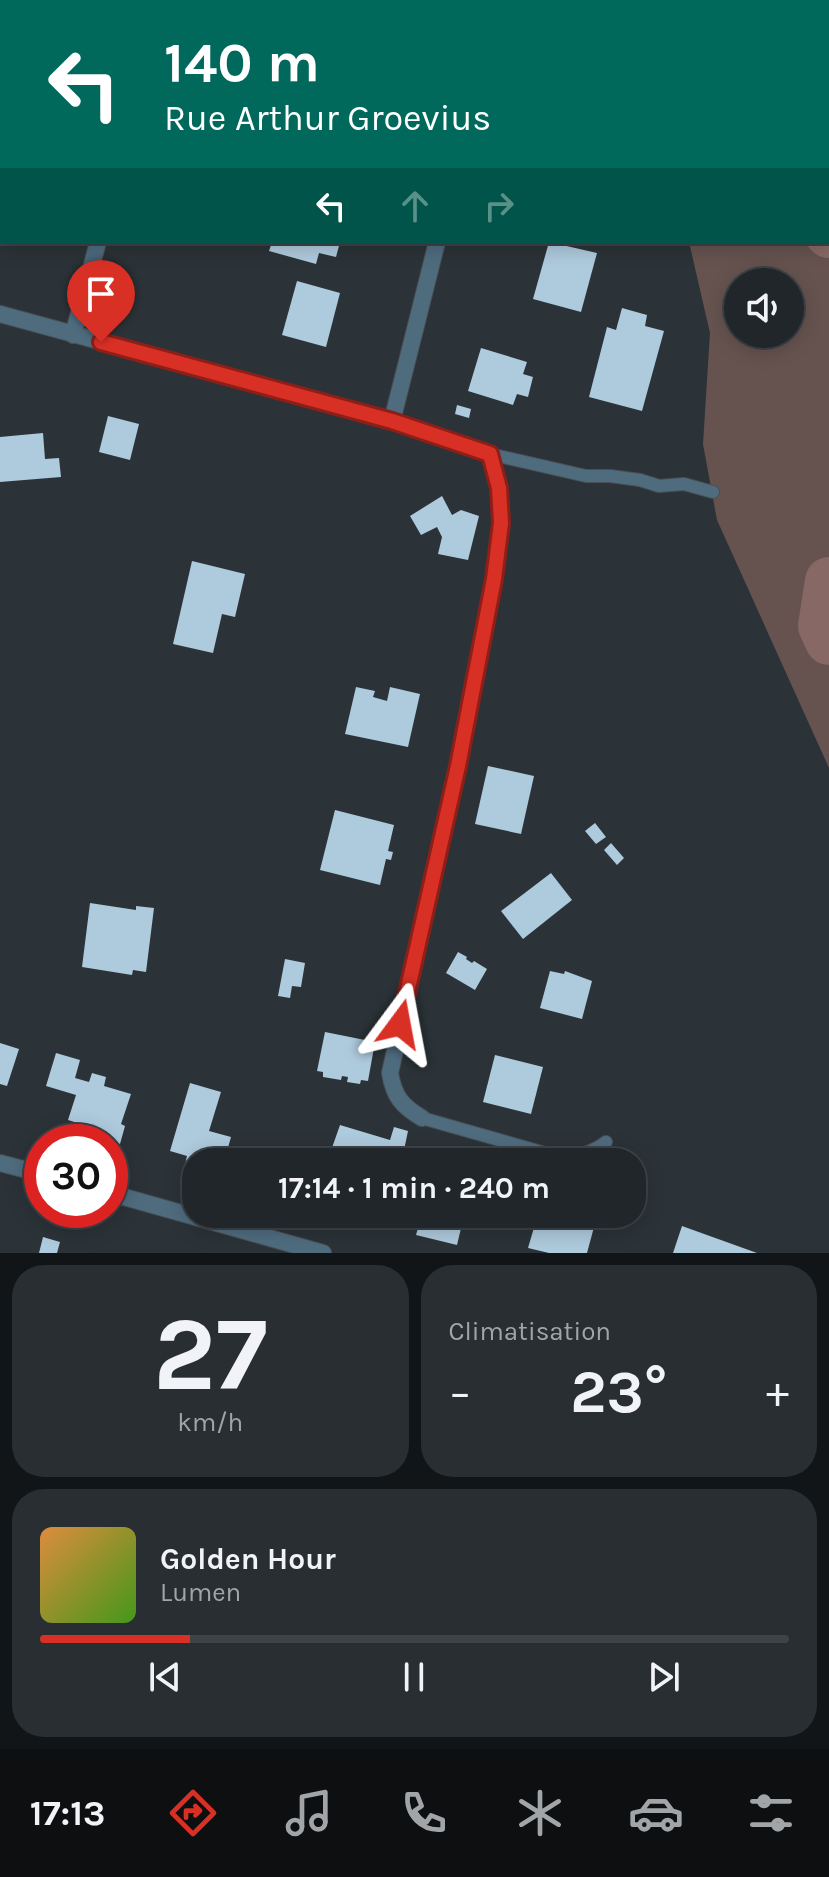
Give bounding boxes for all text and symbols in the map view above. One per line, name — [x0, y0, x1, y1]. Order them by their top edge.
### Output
text: 140 m — [164, 30, 320, 95]
icon: left — [32, 32, 136, 136]
text: Rue Arthur Groevius — [164, 97, 491, 139]
icon: left — [309, 184, 353, 228]
icon: ahead — [393, 184, 437, 228]
icon: right — [477, 184, 521, 228]
pin — [67, 260, 135, 342]
map controls — [724, 268, 804, 348]
button: sound — [724, 268, 804, 348]
icon: arrive — [79, 272, 123, 316]
position arrow — [358, 982, 442, 1066]
speed limit sign: 30 — [24, 1124, 128, 1228]
text: 17:14 · 1 min · 240 m — [278, 1170, 550, 1206]
text: 27 — [153, 1294, 268, 1415]
text: Climatisation — [449, 1316, 611, 1347]
text: 23° — [570, 1357, 667, 1427]
text: − — [449, 1367, 472, 1418]
text: + — [766, 1367, 789, 1418]
text: km/h — [177, 1407, 243, 1438]
text: Golden Hour — [160, 1541, 336, 1577]
text: Lumen — [160, 1577, 241, 1608]
icon: previous — [143, 1655, 187, 1699]
icon: pause — [392, 1655, 436, 1699]
icon: next — [642, 1655, 686, 1699]
icon: directions — [165, 1785, 221, 1841]
icon: music — [281, 1785, 337, 1841]
icon: phone — [396, 1785, 452, 1841]
icon: climate — [512, 1785, 568, 1841]
icon: car — [628, 1785, 684, 1841]
icon: filters — [743, 1785, 799, 1841]
text: 17:13 — [30, 1792, 105, 1834]

